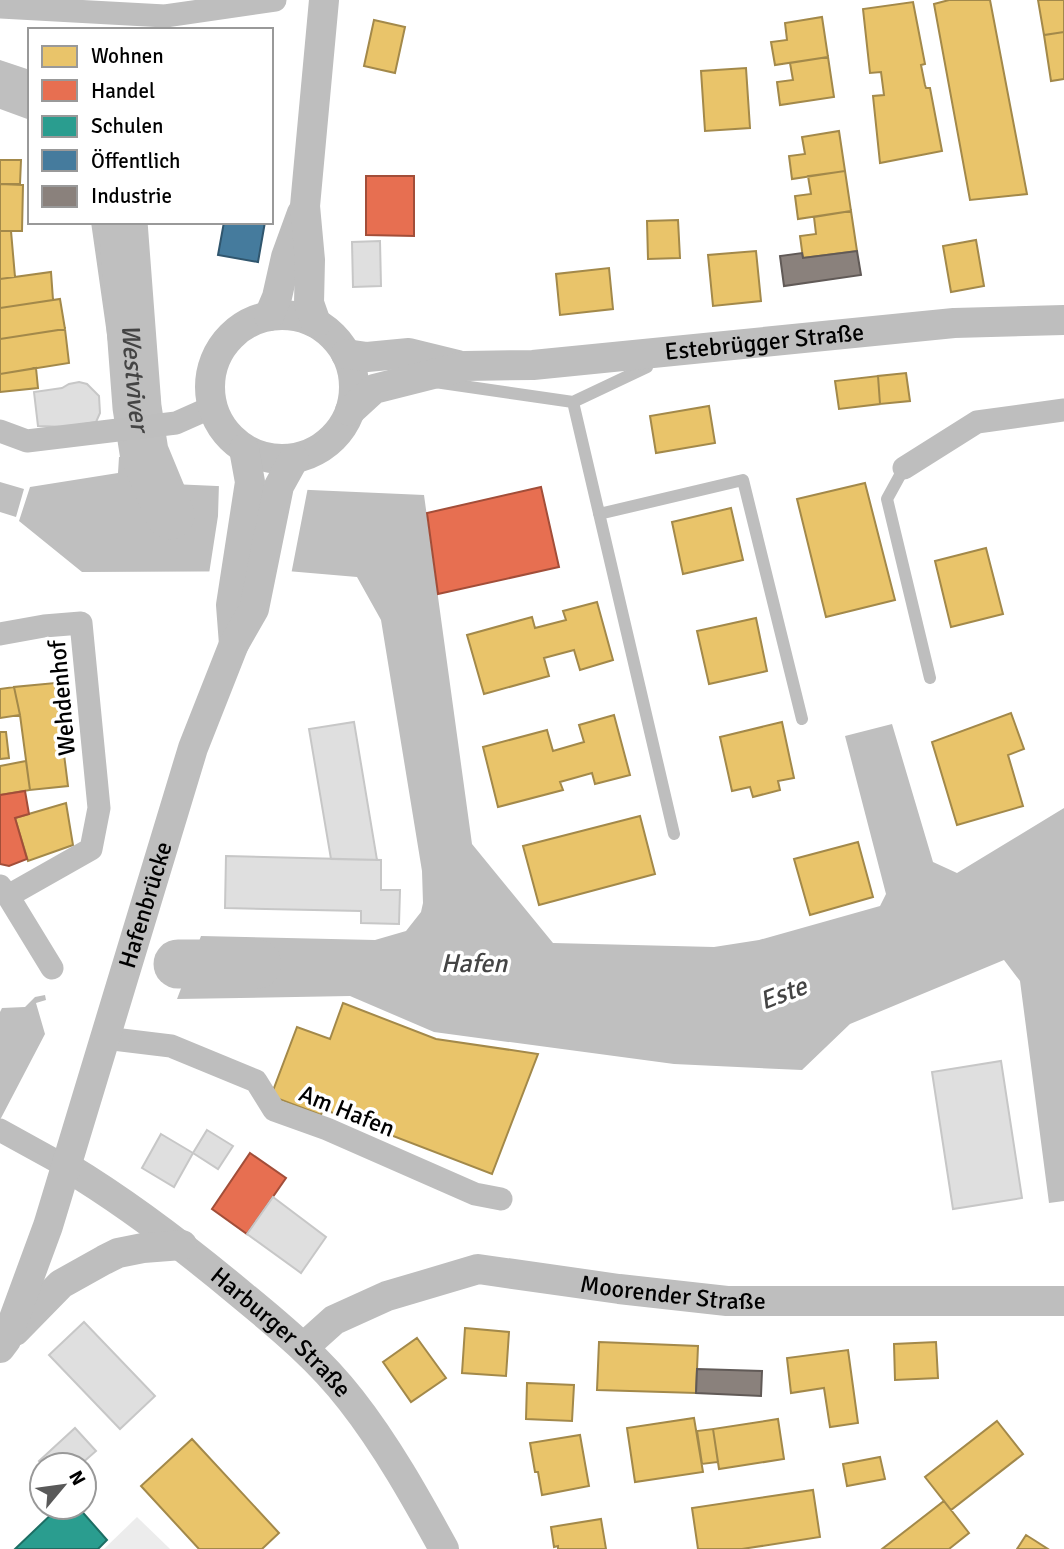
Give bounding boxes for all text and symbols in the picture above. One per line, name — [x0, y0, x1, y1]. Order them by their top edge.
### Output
legend — [28, 28, 273, 224]
text: Wohnen — [91, 43, 164, 69]
text: Handel — [91, 78, 155, 104]
text: Schulen — [91, 113, 163, 139]
text: Öffentlich — [91, 148, 181, 174]
text: Industrie — [91, 183, 172, 209]
street label: Estebrügger Straße — [663, 317, 865, 367]
water label: Westviver — [114, 323, 156, 437]
street label: Wehdenhof — [42, 638, 82, 757]
street label: Hafenbrücke — [112, 838, 179, 972]
water label: Hafen — [441, 948, 508, 980]
water label: Este — [755, 970, 813, 1017]
street label: Am Hafen — [295, 1078, 399, 1144]
street label: Harburger Straße — [205, 1260, 358, 1404]
street label: Moorender Straße — [578, 1269, 766, 1316]
north arrow — [28, 1451, 98, 1521]
text: N — [63, 1467, 91, 1490]

